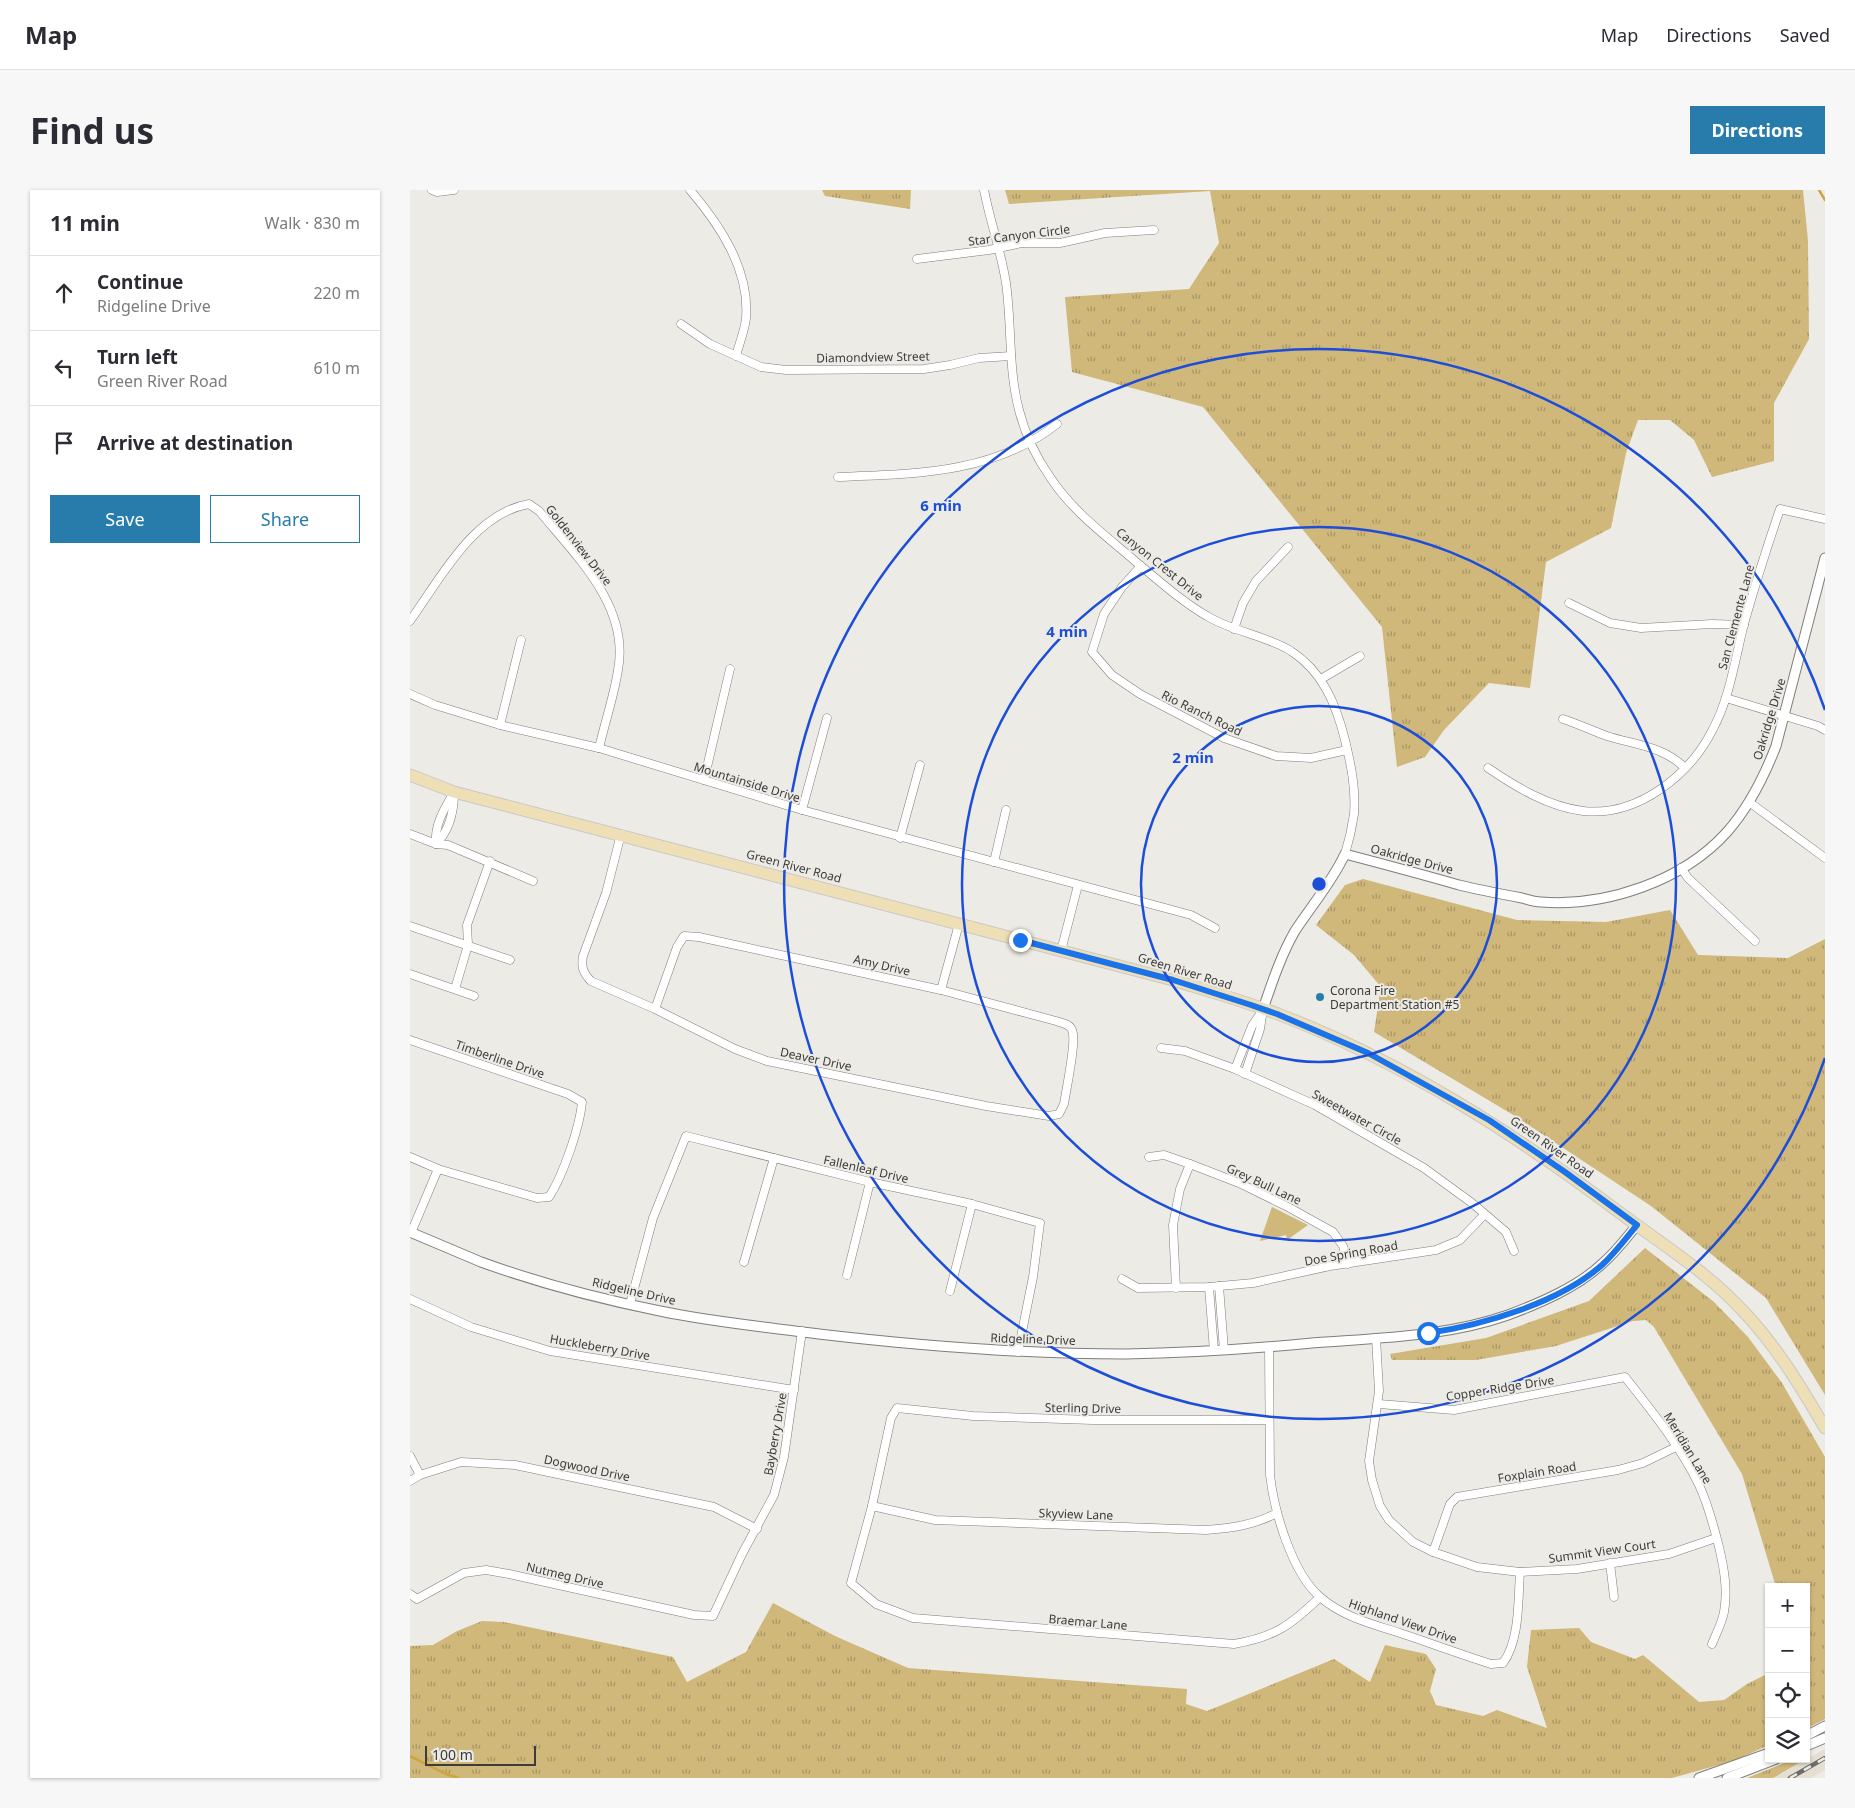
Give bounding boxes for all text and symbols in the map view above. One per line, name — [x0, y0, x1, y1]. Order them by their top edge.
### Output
text: Map — [25, 18, 77, 51]
text: Map — [1601, 23, 1638, 47]
text: Directions — [1666, 23, 1752, 47]
text: Saved — [1780, 23, 1830, 47]
button: Directions — [1690, 106, 1825, 154]
text: Find us — [30, 107, 154, 154]
text: 11 min — [50, 209, 120, 237]
text: Walk · 830 m — [265, 212, 360, 234]
street label: Star Canyon Circle — [967, 220, 1071, 250]
text: Continue — [97, 269, 183, 295]
icon: ahead — [50, 279, 78, 307]
text: 220 m — [313, 282, 360, 304]
text: Ridgeline Drive — [97, 295, 211, 317]
text: Turn left — [97, 344, 178, 370]
street label: Diamondview Street — [816, 347, 931, 366]
icon: left — [50, 354, 78, 382]
text: 610 m — [313, 357, 360, 379]
text: Green River Road — [97, 370, 227, 392]
icon: arrive — [50, 429, 78, 457]
text: Arrive at destination — [97, 430, 293, 456]
button: Save — [50, 495, 200, 543]
button: Share — [210, 495, 360, 543]
text: 6 min — [920, 495, 962, 515]
street label: Goldenview Drive — [542, 501, 616, 589]
street label: Canyon Crest Drive — [1113, 524, 1207, 605]
street label: San Clemente Lane — [1714, 562, 1758, 671]
text: 4 min — [1046, 621, 1088, 641]
street label: Oakridge Drive — [1748, 676, 1790, 762]
street label: Rio Ranch Road — [1159, 686, 1245, 740]
text: 2 min — [1172, 747, 1214, 767]
street label: Mountainside Drive — [692, 758, 802, 806]
street label: Oakridge Drive — [1369, 840, 1455, 878]
street label: Green River Road — [745, 845, 843, 887]
centre of rings — [1310, 875, 1328, 893]
route end — [1009, 929, 1032, 952]
street label: Green River Road — [1136, 949, 1234, 993]
street label: Amy Drive — [852, 950, 912, 980]
place label: Corona Fire Department Station #5 — [1330, 982, 1459, 1013]
marker: Corona Fire Department Station #5 — [1314, 991, 1326, 1003]
street label: Timberline Drive — [453, 1036, 547, 1082]
street label: Deaver Drive — [779, 1043, 854, 1075]
street label: Sweetwater Circle — [1309, 1085, 1405, 1149]
street label: Green River Road — [1507, 1112, 1597, 1182]
street label: Fallenleaf Drive — [822, 1151, 910, 1187]
street label: Grey Bull Lane — [1224, 1159, 1304, 1209]
street label: Doe Spring Road — [1303, 1236, 1399, 1270]
street label: Ridgeline Drive — [591, 1273, 678, 1309]
route start — [1417, 1322, 1440, 1345]
street label: Ridgeline Drive — [990, 1329, 1076, 1349]
street label: Huckleberry Drive — [549, 1330, 652, 1364]
street label: Copper Ridge Drive — [1445, 1371, 1556, 1405]
street label: Bayberry Drive — [759, 1391, 791, 1477]
street label: Sterling Drive — [1045, 1399, 1122, 1417]
street label: Meridian Lane — [1660, 1409, 1716, 1487]
street label: Dogwood Drive — [542, 1451, 632, 1485]
street label: Foxplain Road — [1497, 1457, 1577, 1487]
street label: Skyview Lane — [1038, 1504, 1114, 1524]
street label: Summit View Court — [1547, 1535, 1657, 1567]
street label: Nutmeg Drive — [525, 1558, 606, 1592]
map controls — [1765, 1583, 1810, 1763]
button: + — [1765, 1583, 1810, 1628]
street label: Highland View Drive — [1347, 1594, 1460, 1648]
street label: Braemar Lane — [1048, 1610, 1128, 1634]
button: − — [1765, 1628, 1810, 1673]
button: locate — [1765, 1673, 1810, 1718]
button: layers — [1765, 1718, 1810, 1763]
scale bar — [425, 1743, 536, 1766]
text: 100 m — [432, 1745, 473, 1764]

